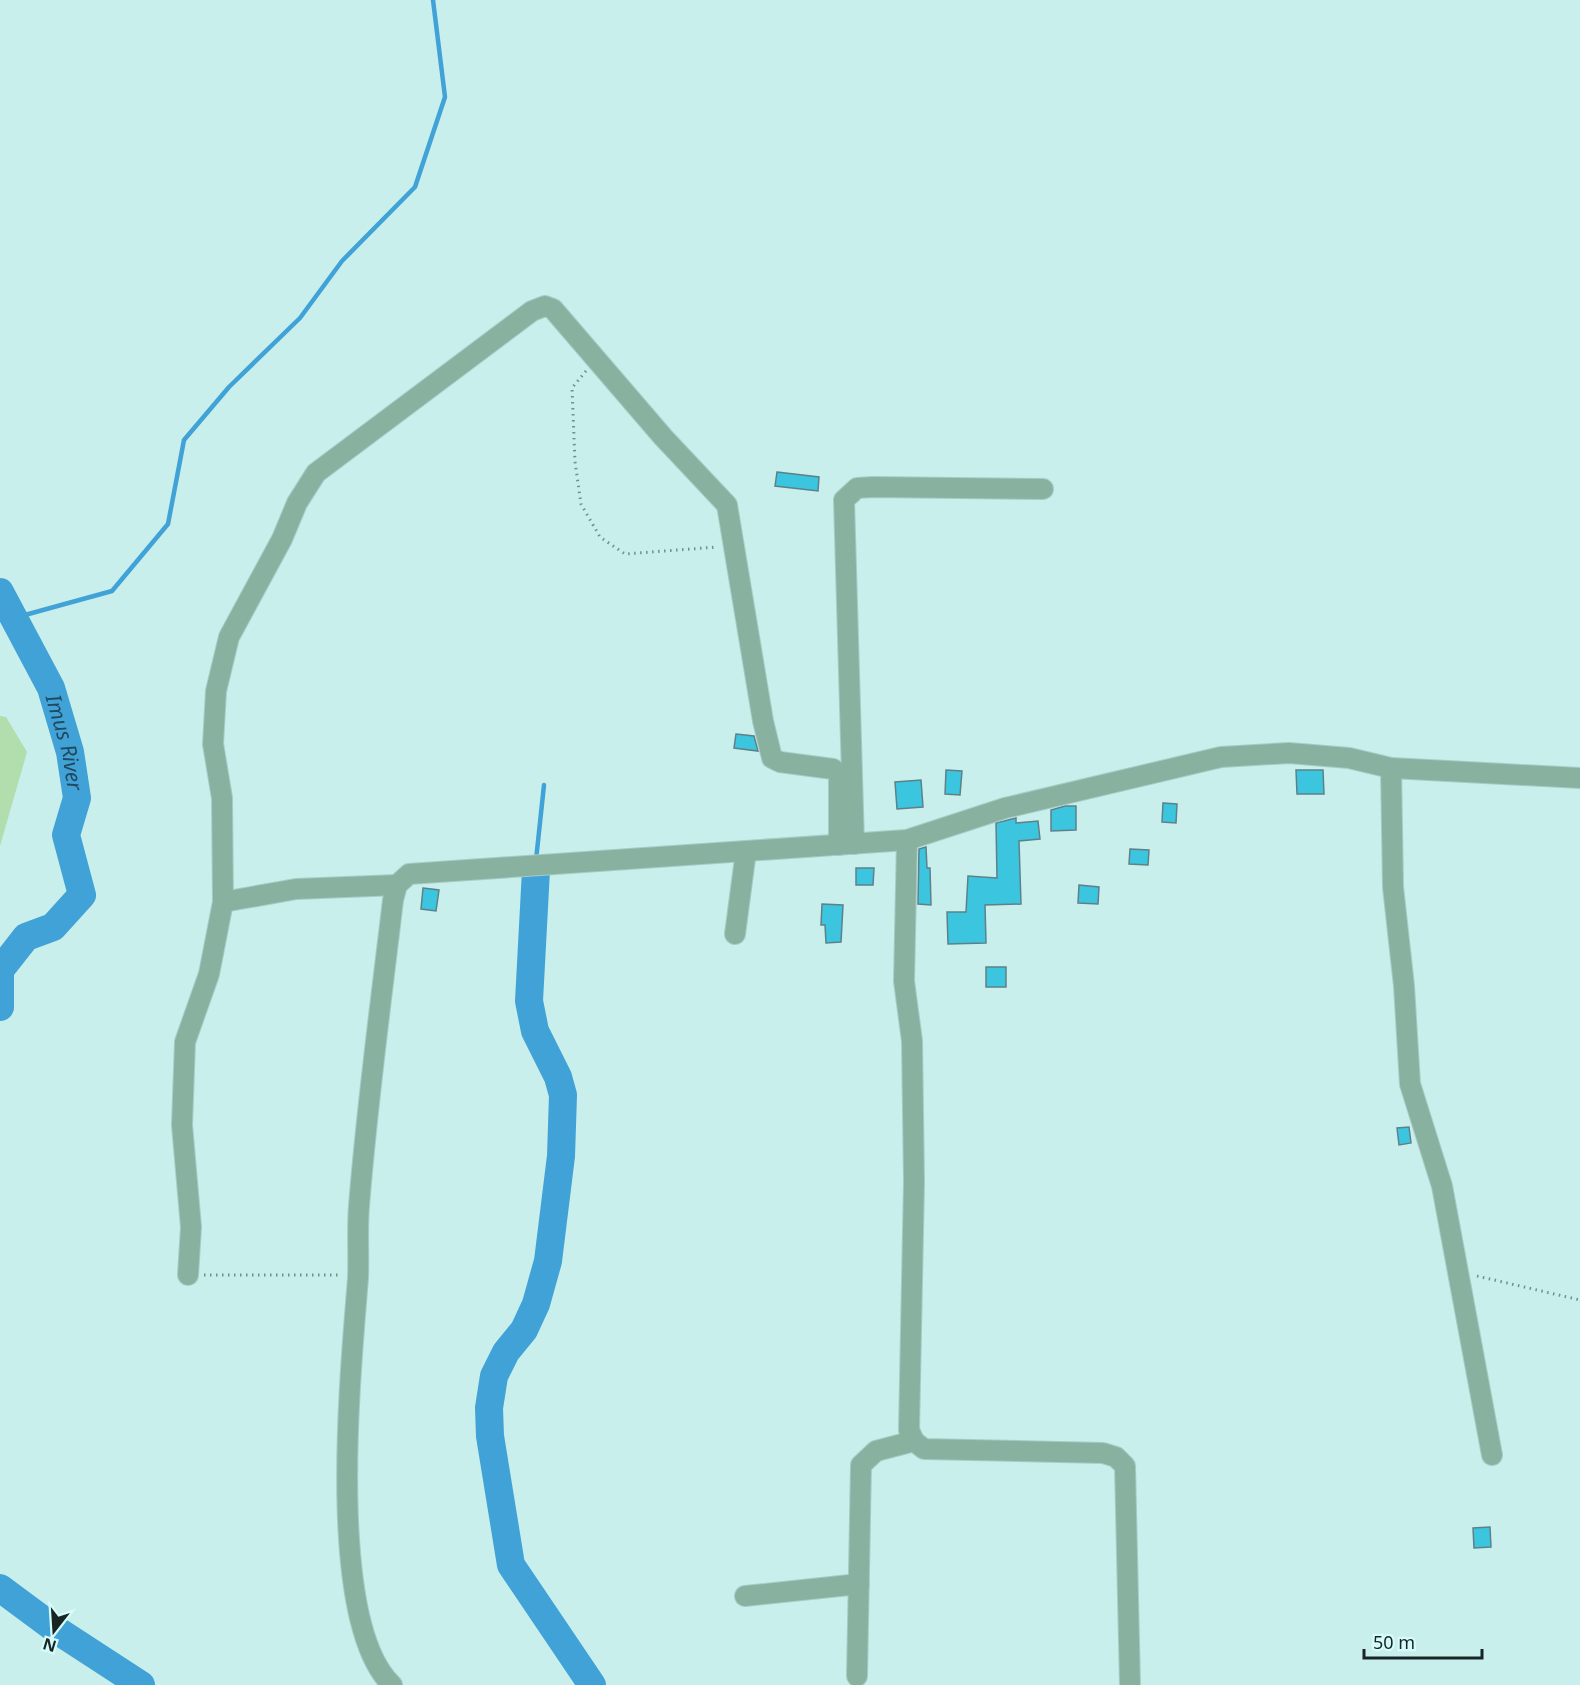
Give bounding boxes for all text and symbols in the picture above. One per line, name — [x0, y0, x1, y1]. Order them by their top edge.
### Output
water label: Imus River — [39, 690, 90, 794]
north arrow — [24, 1601, 84, 1661]
scale bar — [1364, 1622, 1482, 1660]
text: 50 m — [1373, 1630, 1415, 1654]
text: N — [40, 1633, 59, 1658]

